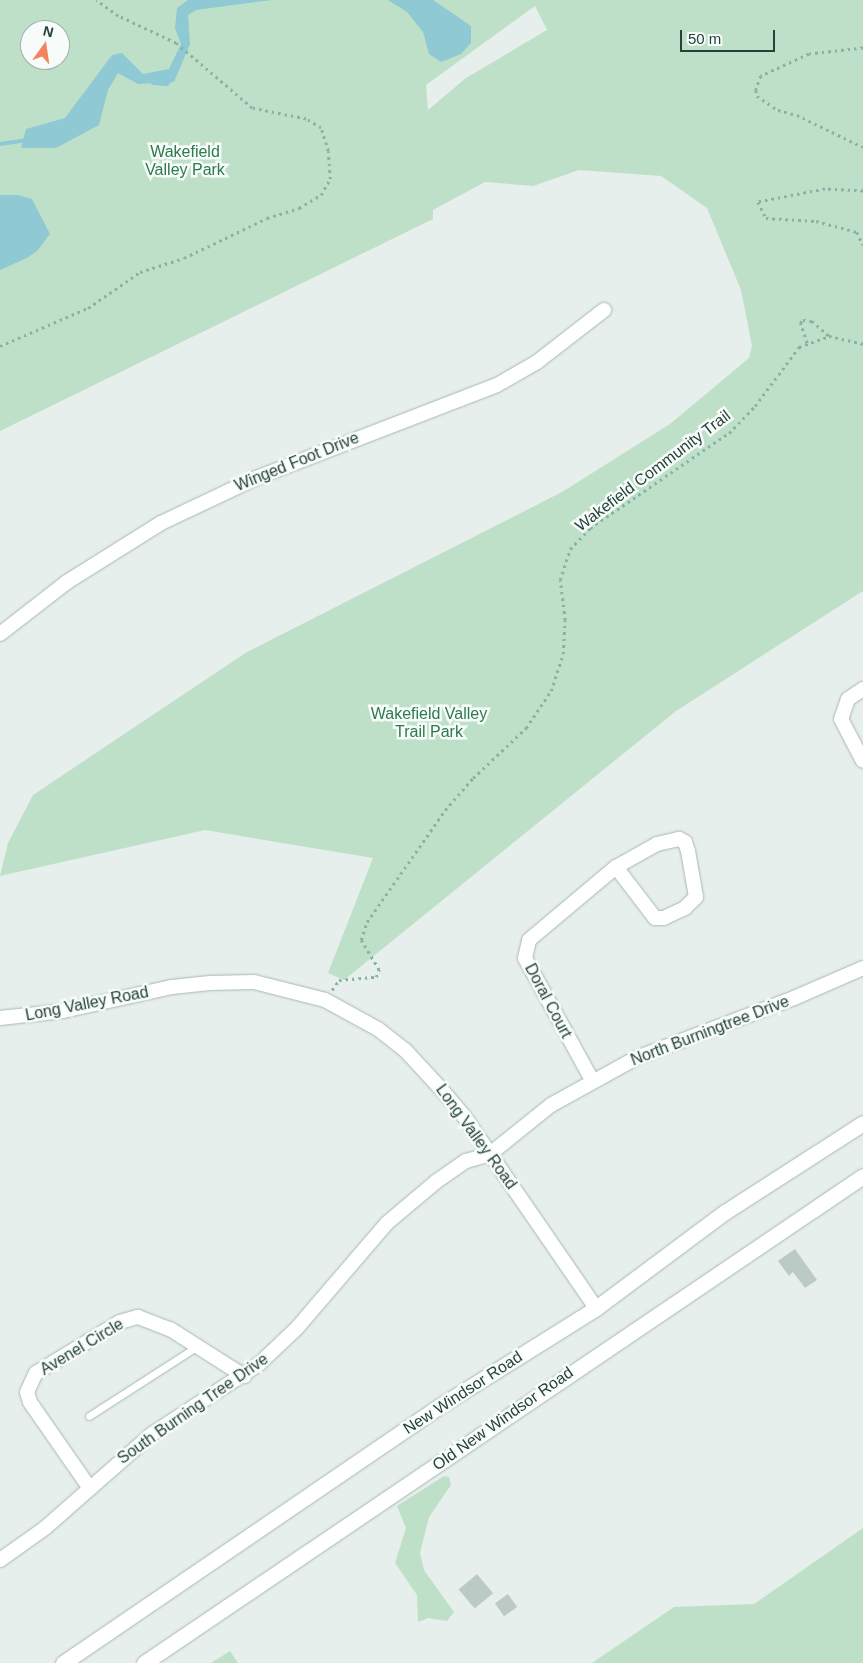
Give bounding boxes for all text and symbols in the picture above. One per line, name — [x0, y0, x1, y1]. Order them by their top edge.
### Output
north arrow — [20, 20, 70, 70]
scale bar — [683, 20, 778, 52]
text: N — [42, 22, 55, 40]
text: 50 m — [688, 30, 721, 47]
park label: Wakefield Valley Park — [145, 142, 225, 180]
street label: Wakefield Community Trail — [571, 406, 735, 536]
street label: Winged Foot Drive — [232, 428, 362, 496]
park label: Wakefield Valley Trail Park — [371, 704, 487, 742]
street label: Doral Court — [520, 960, 576, 1042]
street label: Long Valley Road — [24, 983, 150, 1025]
street label: North Burningtree Drive — [628, 992, 792, 1070]
street label: Long Valley Road — [431, 1081, 521, 1193]
street label: Avenel Circle — [37, 1315, 127, 1379]
street label: New Windsor Road — [400, 1347, 526, 1439]
street label: South Burning Tree Drive — [114, 1350, 272, 1468]
street label: Old New Windsor Road — [429, 1363, 577, 1475]

